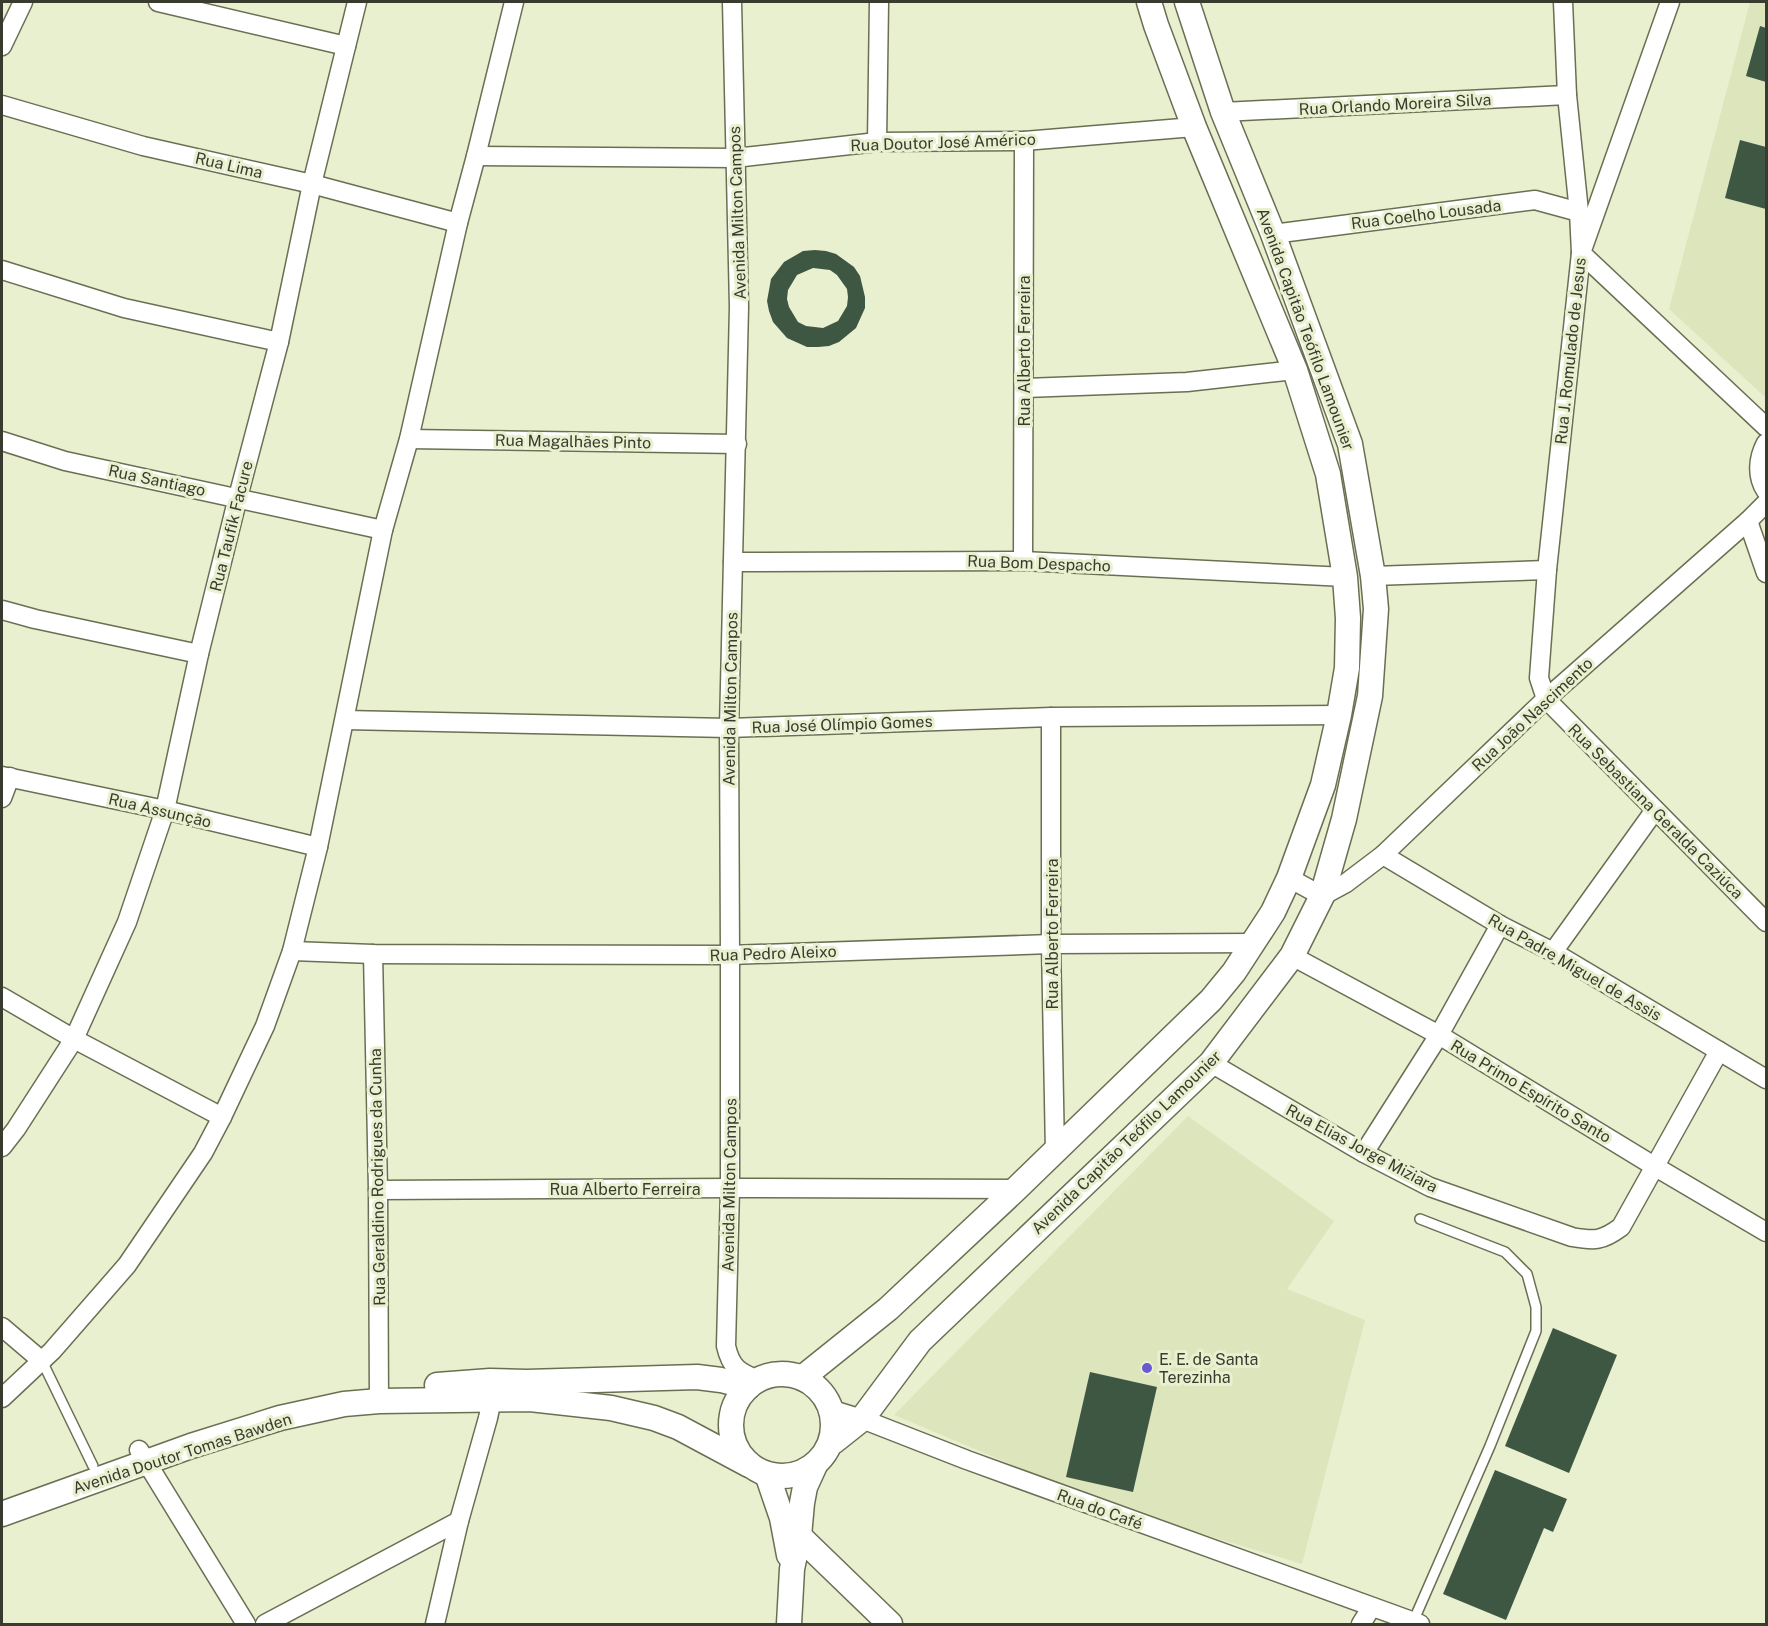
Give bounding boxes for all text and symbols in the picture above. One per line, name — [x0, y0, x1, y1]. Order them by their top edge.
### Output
street label: Rua Orlando Moreira Silva — [1298, 90, 1492, 119]
street label: Avenida Milton Campos — [725, 126, 750, 300]
street label: Rua Doutor José Américo — [850, 130, 1036, 155]
street label: Rua Lima — [193, 149, 264, 182]
street label: Rua Coelho Lousada — [1350, 196, 1502, 233]
street label: Avenida Capitão Teófilo Lamounier — [1253, 205, 1358, 453]
street label: Rua J. Romulado de Jesus — [1551, 257, 1590, 445]
street label: Rua Alberto Ferreira — [1015, 276, 1034, 426]
street label: Rua Magalhães Pinto — [495, 431, 651, 452]
street label: Rua Taufik Facure — [206, 459, 257, 593]
street label: Rua Santiago — [107, 461, 207, 500]
street label: Rua Bom Despacho — [967, 551, 1111, 576]
street label: Avenida Milton Campos — [719, 612, 742, 786]
street label: Rua João Nascimento — [1468, 654, 1597, 775]
street label: Rua José Olímpio Gomes — [751, 712, 933, 737]
street label: Rua Sebastiana Geralda Caziúca — [1564, 720, 1747, 903]
street label: Rua Assunção — [107, 789, 213, 832]
street label: Rua Alberto Ferreira — [1043, 859, 1062, 1009]
street label: Rua Padre Miguel de Assis — [1485, 910, 1665, 1025]
street label: Rua Pedro Aleixo — [709, 942, 837, 965]
street label: Rua Primo Espírito Santo — [1447, 1036, 1614, 1147]
street label: Avenida Capitão Teófilo Lamounier — [1028, 1046, 1225, 1238]
street label: Rua Geraldino Rodrigues da Cunha — [366, 1048, 389, 1306]
street label: Avenida Milton Campos — [718, 1098, 741, 1272]
street label: Rua Elias Jorge Miziara — [1283, 1100, 1441, 1197]
street label: Rua Alberto Ferreira — [550, 1180, 700, 1199]
place label: E. E. de Santa Terezinha — [1159, 1350, 1258, 1387]
marker: E. E. de Santa Terezinha — [1140, 1361, 1154, 1375]
street label: Avenida Doutor Tomas Bawden — [70, 1409, 294, 1498]
street label: Rua do Café — [1054, 1485, 1145, 1534]

